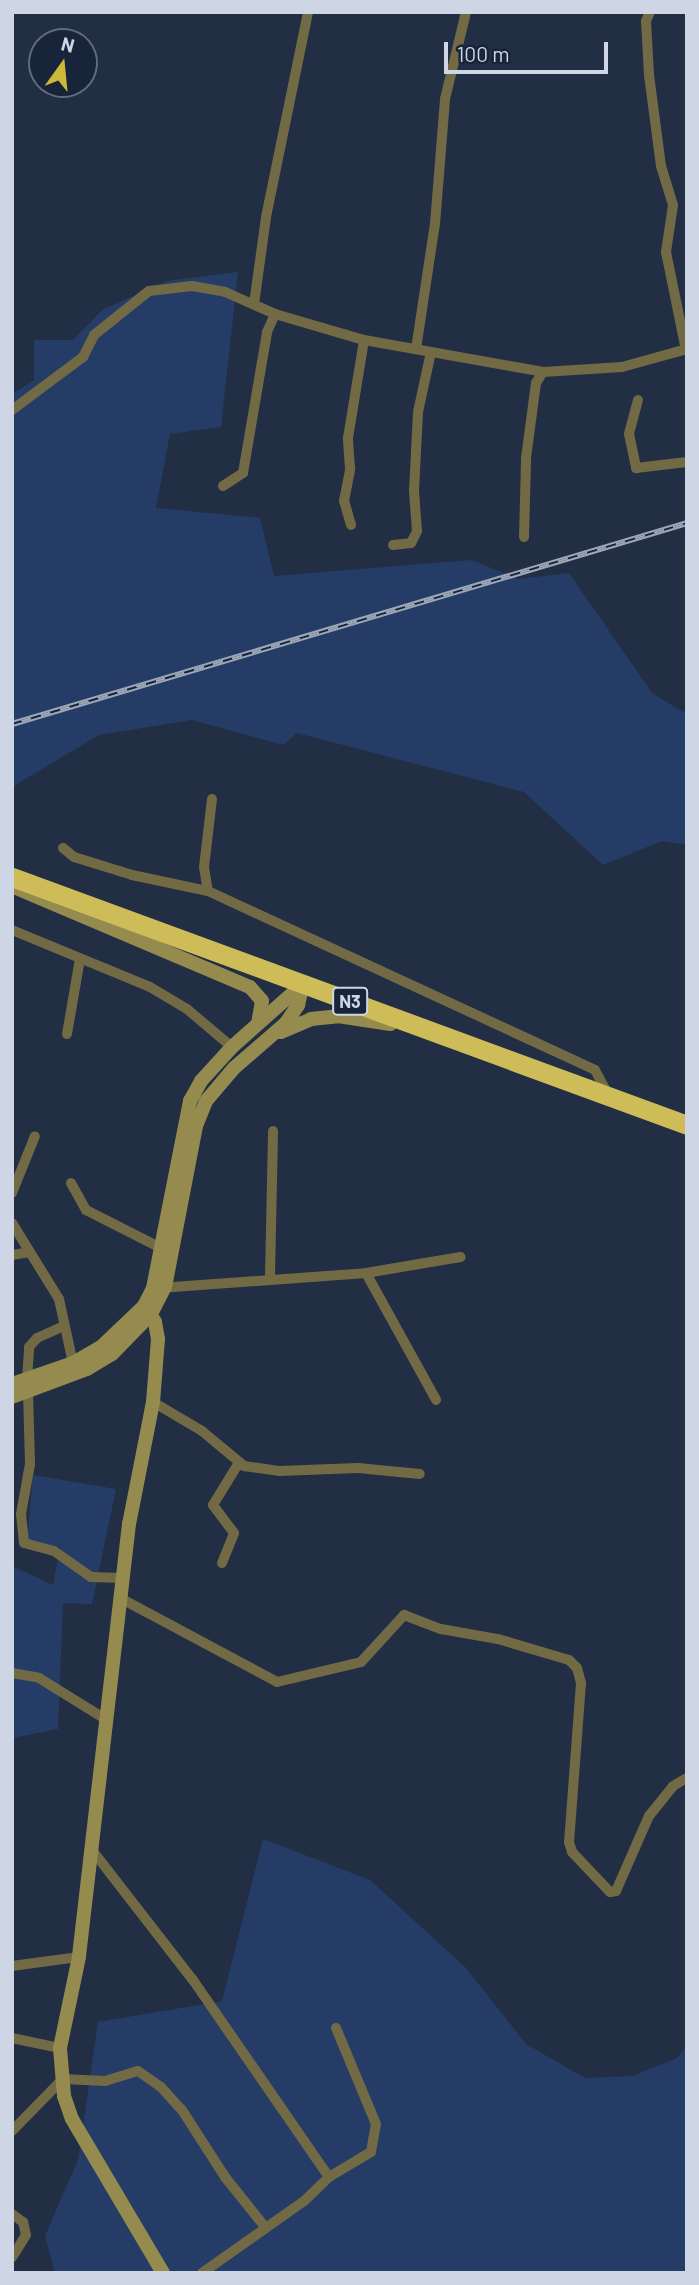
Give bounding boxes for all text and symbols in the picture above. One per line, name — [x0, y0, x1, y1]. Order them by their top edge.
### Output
north arrow — [28, 28, 98, 98]
scale bar — [447, 28, 612, 72]
text: N — [59, 31, 77, 57]
text: 100 m — [457, 41, 510, 66]
road number: N3 — [331, 986, 369, 1016]

